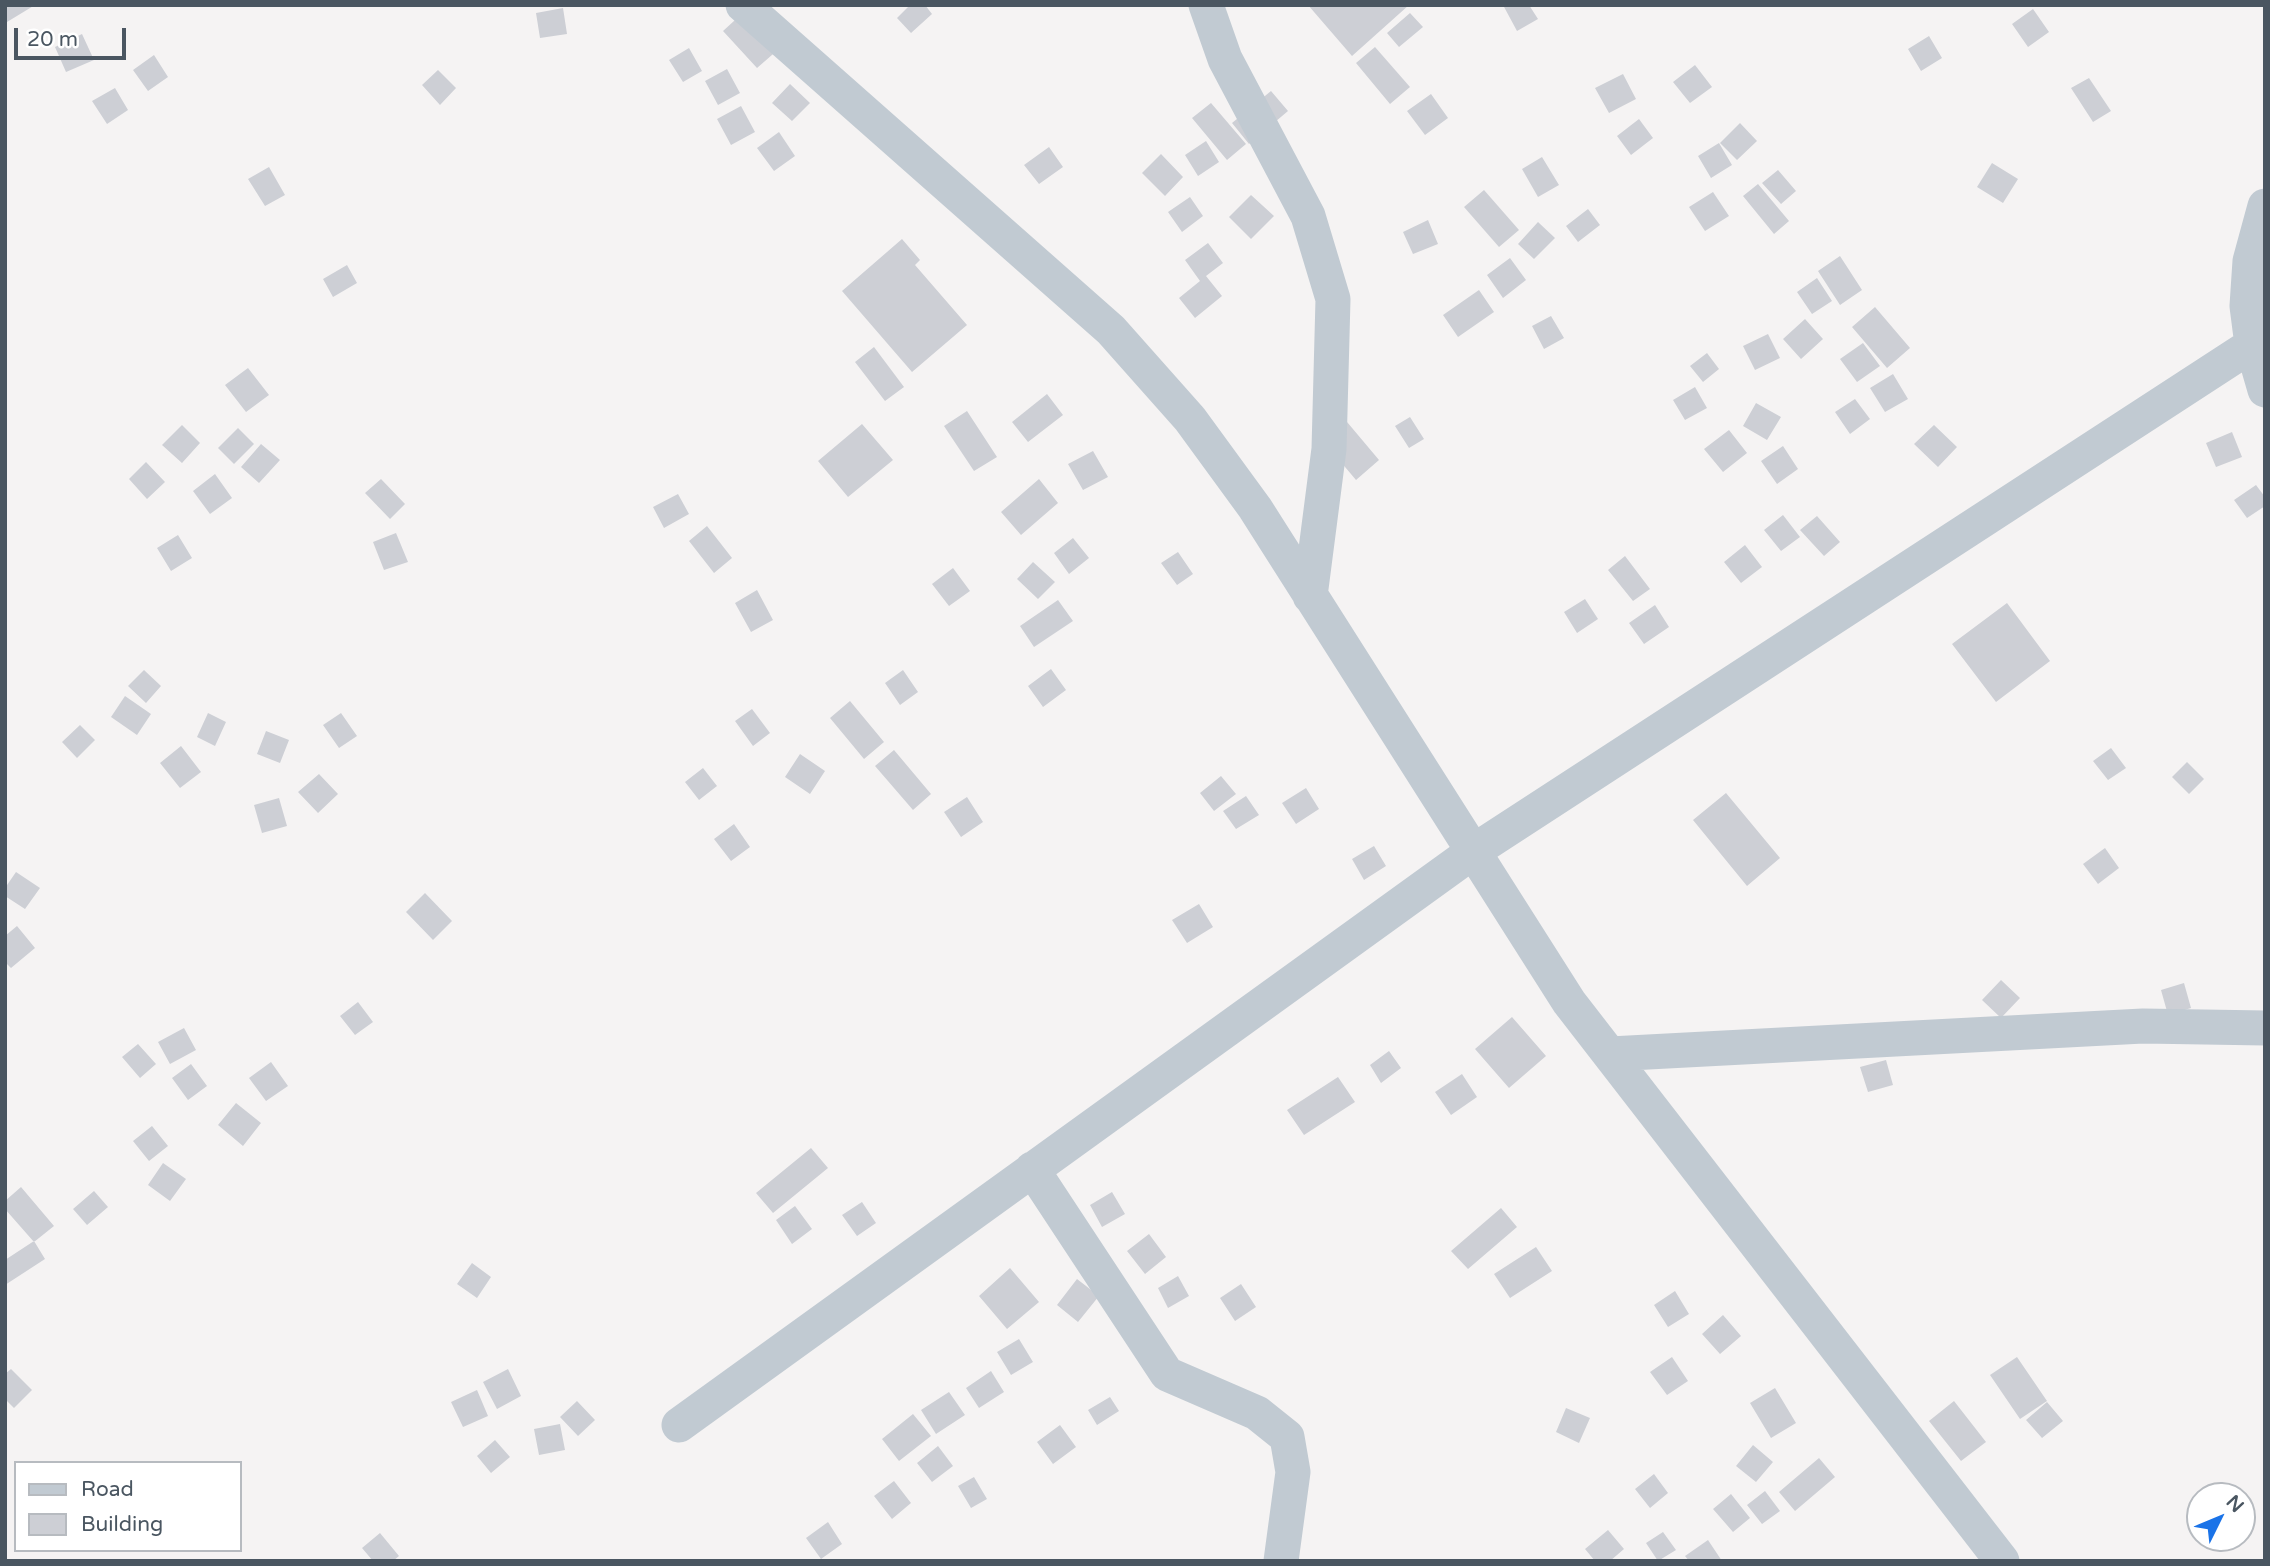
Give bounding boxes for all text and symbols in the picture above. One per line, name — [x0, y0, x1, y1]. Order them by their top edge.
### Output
scale bar — [18, 14, 130, 58]
text: 20 m — [27, 27, 78, 52]
legend — [14, 1461, 242, 1552]
text: Road — [81, 1477, 134, 1502]
north arrow — [2186, 1482, 2256, 1552]
text: N — [2222, 1491, 2248, 1517]
text: Building — [81, 1512, 163, 1537]

